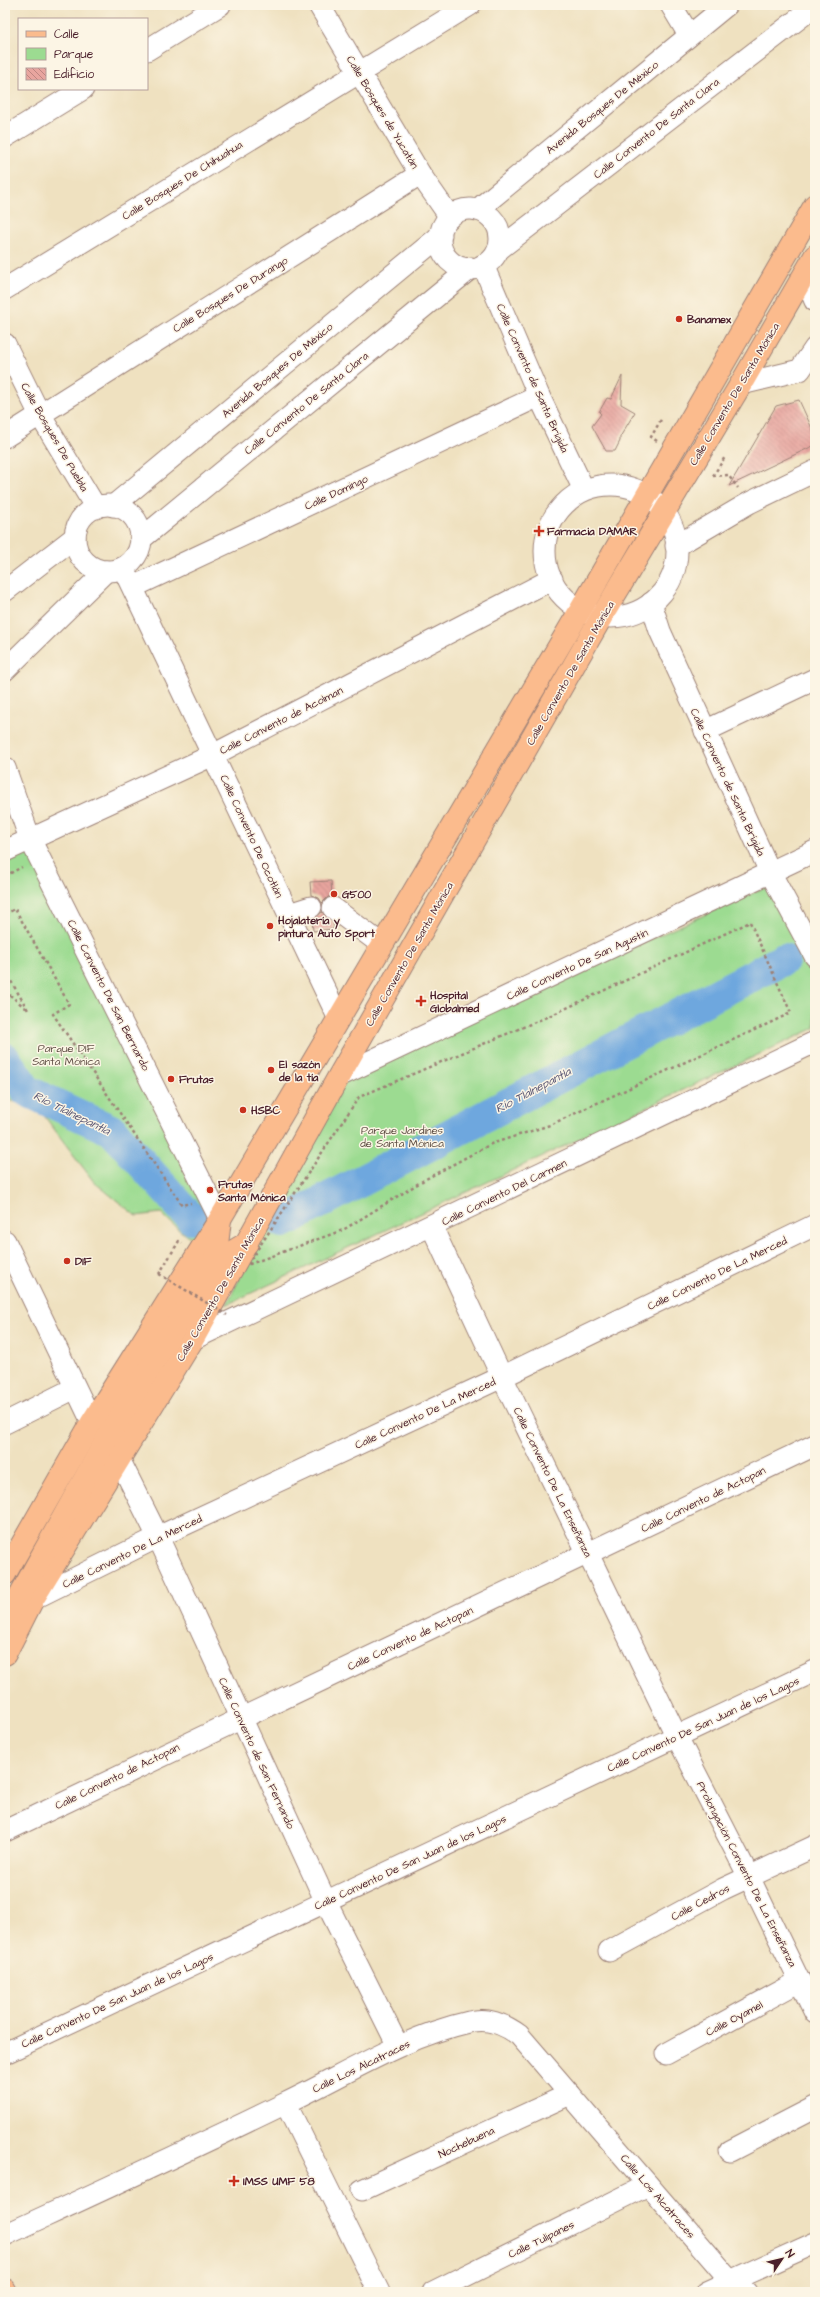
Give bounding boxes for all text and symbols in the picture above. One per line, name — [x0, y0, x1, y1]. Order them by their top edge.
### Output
legend — [18, 18, 148, 90]
text: Calle — [54, 26, 79, 43]
text: Parque — [54, 46, 94, 63]
street label: Calle Bosques de Yucatán — [343, 53, 423, 172]
street label: Avenida Bosques De México — [543, 57, 662, 157]
text: Edificio — [54, 66, 94, 83]
street label: Calle Convento De Santa Clara — [590, 74, 723, 182]
street label: Calle Bosques De Chihuahua — [119, 137, 246, 224]
street label: Calle Bosques De Durango — [170, 252, 292, 337]
street label: Calle Convento de Santa Brígida — [492, 301, 572, 456]
place label: Banamex — [687, 312, 732, 327]
marker: Banamex — [674, 314, 684, 324]
street label: Avenida Bosques De México — [219, 319, 337, 421]
street label: Calle Convento De Santa Mónica — [686, 320, 783, 468]
street label: Calle Convento De Santa Clara — [241, 348, 372, 458]
street label: Calle Bosques De Puebla — [17, 380, 92, 495]
street label: Calle Domingo — [302, 471, 371, 515]
place label: Farmacia DAMAR — [547, 524, 637, 539]
marker: Farmacia DAMAR — [534, 526, 544, 536]
street label: Calle Convento De Santa Mónica — [523, 598, 618, 748]
street label: Calle Convento de Acolman — [217, 683, 346, 758]
street label: Calle Convento de Santa Brígida — [686, 706, 769, 859]
street label: Calle Convento De Ocotlán — [216, 772, 287, 901]
street label: Calle Convento De Santa Mónica — [362, 879, 457, 1029]
place label: G500 — [342, 887, 371, 902]
marker: G500 — [329, 889, 339, 899]
place label: Hojalatería y pintura Auto Sport — [277, 913, 376, 942]
street label: Calle Convento De San Bernardo — [64, 917, 154, 1074]
marker: Hojalatería y pintura Auto Sport — [265, 921, 275, 931]
street label: Calle Convento De San Agustín — [504, 925, 651, 1005]
place label: Hospital Globalmed — [429, 988, 480, 1016]
marker: Hospital Globalmed — [415, 995, 427, 1007]
park label: Parque DIF Santa Mónica — [32, 1041, 100, 1069]
place label: El sazón de la tía — [278, 1057, 320, 1085]
water label: Río Tlalnepantla — [492, 1063, 575, 1118]
marker: El sazón de la tía — [266, 1065, 276, 1075]
place label: Frutas — [179, 1072, 214, 1087]
marker: Frutas — [166, 1074, 176, 1084]
water label: Río Tlalnepantla — [31, 1088, 114, 1140]
place label: HSBC — [250, 1103, 281, 1118]
marker: HSBC — [238, 1105, 248, 1115]
park label: Parque Jardines de Santa Mónica — [360, 1123, 444, 1151]
street label: Calle Convento Del Carmen — [439, 1155, 570, 1229]
place label: Frutas Santa Mónica — [217, 1177, 286, 1205]
marker: Frutas Santa Mónica — [205, 1185, 215, 1195]
street label: Calle Convento De Santa Mónica — [173, 1214, 268, 1364]
street label: Calle Convento De La Merced — [645, 1233, 790, 1314]
place label: DIF — [75, 1254, 92, 1269]
marker: DIF — [62, 1256, 72, 1266]
street label: Calle Convento De La Merced — [352, 1374, 498, 1453]
street label: Calle Convento De La Enseñanza — [510, 1405, 596, 1560]
street label: Calle Convento de Actopan — [638, 1463, 768, 1536]
street label: Calle Convento De La Merced — [60, 1511, 205, 1592]
street label: Calle Convento de Actopan — [345, 1603, 476, 1674]
street label: Calle Convento De San Juan de los Lagos — [605, 1673, 803, 1777]
street label: Calle Convento de San Fernando — [215, 1675, 299, 1832]
street label: Calle Convento de Actopan — [52, 1740, 182, 1813]
street label: Prolongación Convento De La Enseñanza — [692, 1779, 800, 1970]
street label: Calle Convento De San Juan de los Lagos — [312, 1811, 510, 1915]
street label: Calle Cedros — [668, 1880, 733, 1924]
street label: Calle Convento De San Juan de los Lagos — [19, 1949, 217, 2053]
street label: Calle Oyamel — [703, 1997, 766, 2041]
street label: Calle Los Alcatraces — [310, 2036, 413, 2097]
street label: Nochebuena — [436, 2123, 497, 2162]
street label: Calle Los Alcatraces — [617, 2151, 699, 2242]
place label: IMSS UMF 58 — [243, 2174, 315, 2189]
marker: IMSS UMF 58 — [228, 2175, 240, 2187]
street label: Calle Tulipanes — [506, 2217, 577, 2262]
north arrow — [762, 2239, 802, 2279]
text: N — [782, 2246, 798, 2261]

